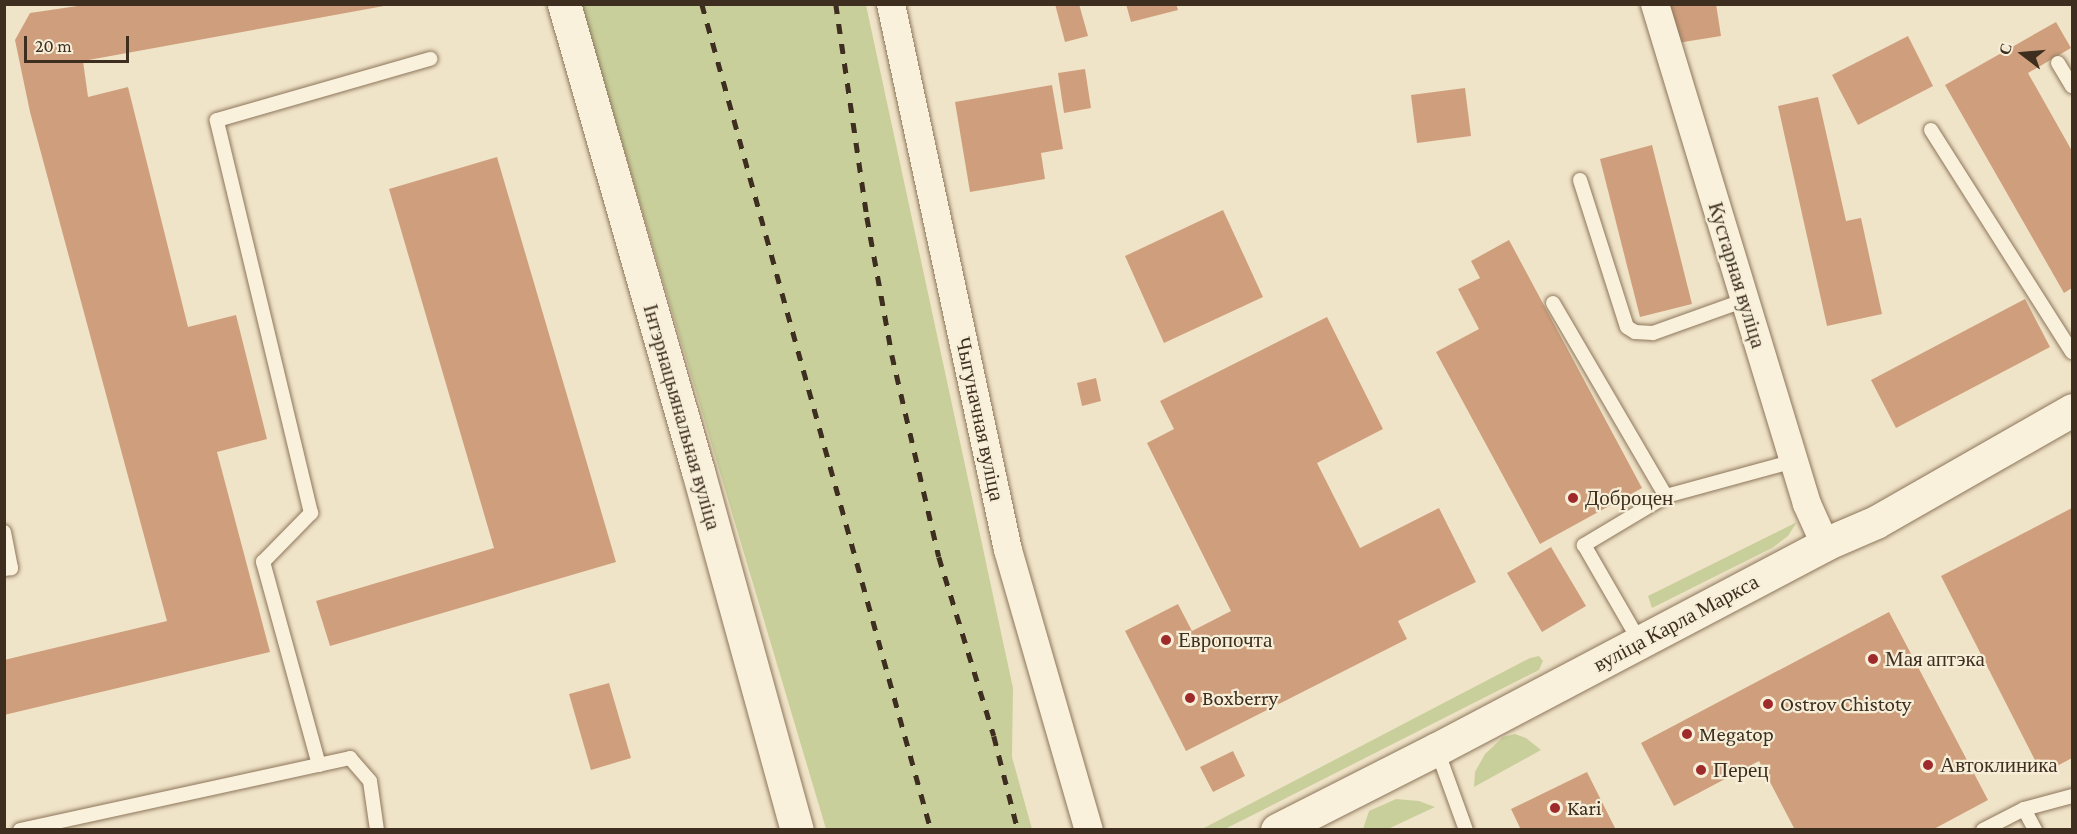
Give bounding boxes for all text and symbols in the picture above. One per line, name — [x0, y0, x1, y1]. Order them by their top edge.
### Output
scale bar — [27, 24, 132, 62]
north arrow — [1993, 24, 2053, 84]
text: 20 m — [35, 36, 72, 56]
text: С — [1995, 41, 2015, 57]
street label: Кустарная вуліца — [1703, 199, 1771, 351]
street label: Інтэрнацыянальная вуліца — [638, 301, 726, 533]
street label: Чыгуначная вуліца — [950, 335, 1010, 503]
place label: Доброцен — [1585, 485, 1673, 511]
marker: Доброцен — [1566, 491, 1580, 505]
street label: вуліца Карла Маркса — [1589, 569, 1763, 677]
place label: Европочта — [1178, 627, 1272, 653]
marker: Европочта — [1159, 633, 1173, 647]
place label: Мая аптэка — [1885, 646, 1985, 672]
marker: Мая аптэка — [1866, 652, 1880, 666]
place label: Boxberry — [1202, 685, 1278, 711]
marker: Boxberry — [1183, 691, 1197, 705]
place label: Ostrov Chistoty — [1780, 691, 1911, 717]
marker: Ostrov Chistoty — [1761, 697, 1775, 711]
place label: Megatop — [1699, 721, 1774, 747]
marker: Megatop — [1680, 727, 1694, 741]
place label: Автоклиника — [1940, 752, 2058, 778]
place label: Перец — [1713, 757, 1769, 783]
marker: Автоклиника — [1921, 758, 1935, 772]
marker: Перец — [1694, 763, 1708, 777]
place label: Kari — [1567, 795, 1602, 821]
marker: Kari — [1548, 801, 1562, 815]

